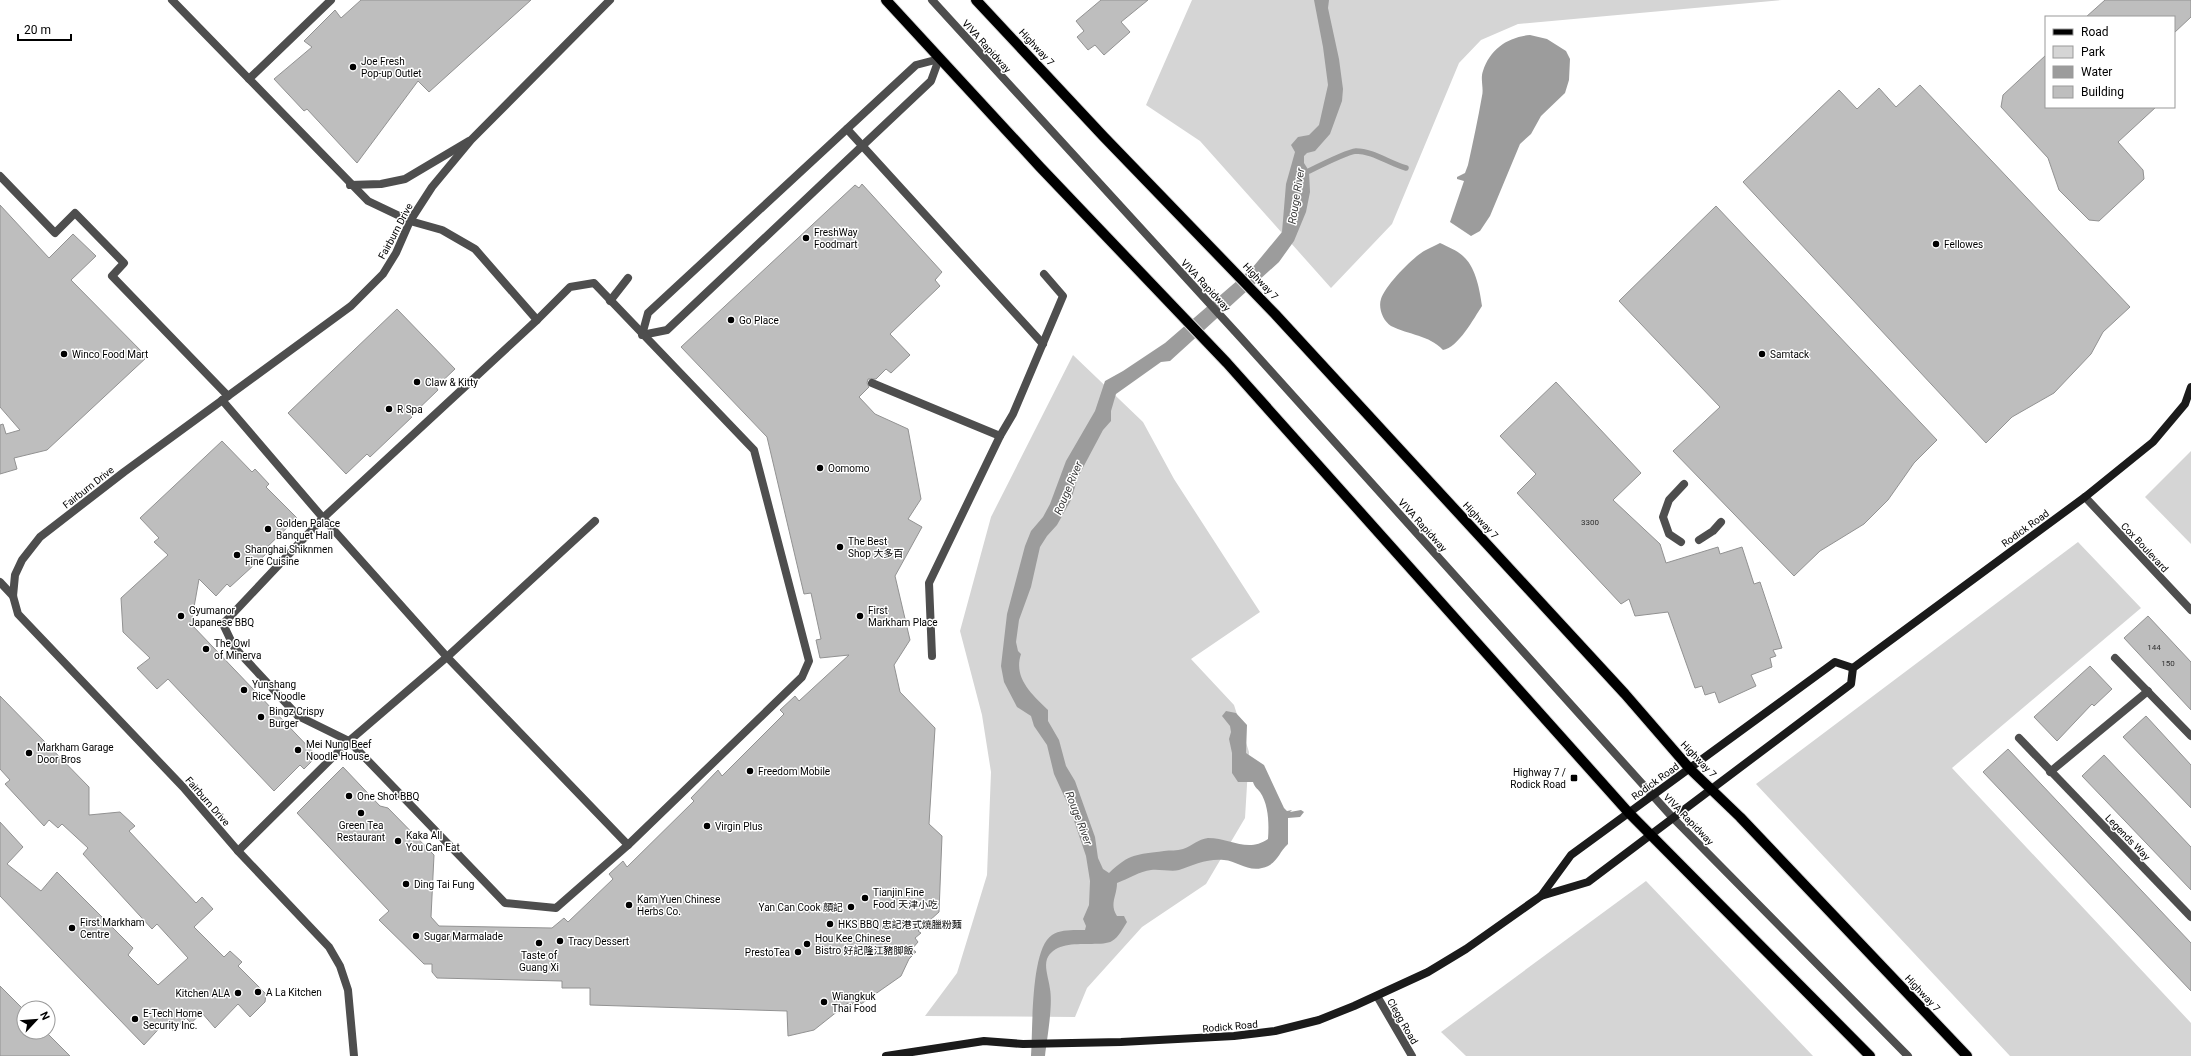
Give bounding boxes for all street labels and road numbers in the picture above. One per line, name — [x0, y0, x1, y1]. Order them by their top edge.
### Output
street label: VIVA Rapidway — [960, 18, 1013, 75]
street label: Highway 7 — [1017, 27, 1057, 68]
street label: Fairburn Drive — [376, 201, 415, 261]
street label: VIVA Rapidway — [1179, 257, 1233, 314]
street label: Highway 7 — [1241, 261, 1281, 302]
street label: Fairburn Drive — [61, 464, 116, 511]
street label: VIVA Rapidway — [1396, 497, 1449, 554]
street label: Highway 7 — [1461, 500, 1501, 541]
street label: Rodick Road — [2000, 508, 2051, 549]
street label: Cox Boulevard — [2119, 520, 2170, 574]
street label: Highway 7 — [1679, 739, 1719, 780]
street label: Rodick Road — [1630, 761, 1681, 802]
street label: Fairburn Drive — [183, 774, 232, 828]
street label: VIVA Rapidway — [1661, 791, 1716, 847]
street label: Legends Way — [2103, 812, 2152, 863]
street label: Highway 7 — [1903, 973, 1943, 1014]
street label: Clegg Road — [1385, 996, 1420, 1046]
street label: Rodick Road — [1202, 1019, 1258, 1034]

